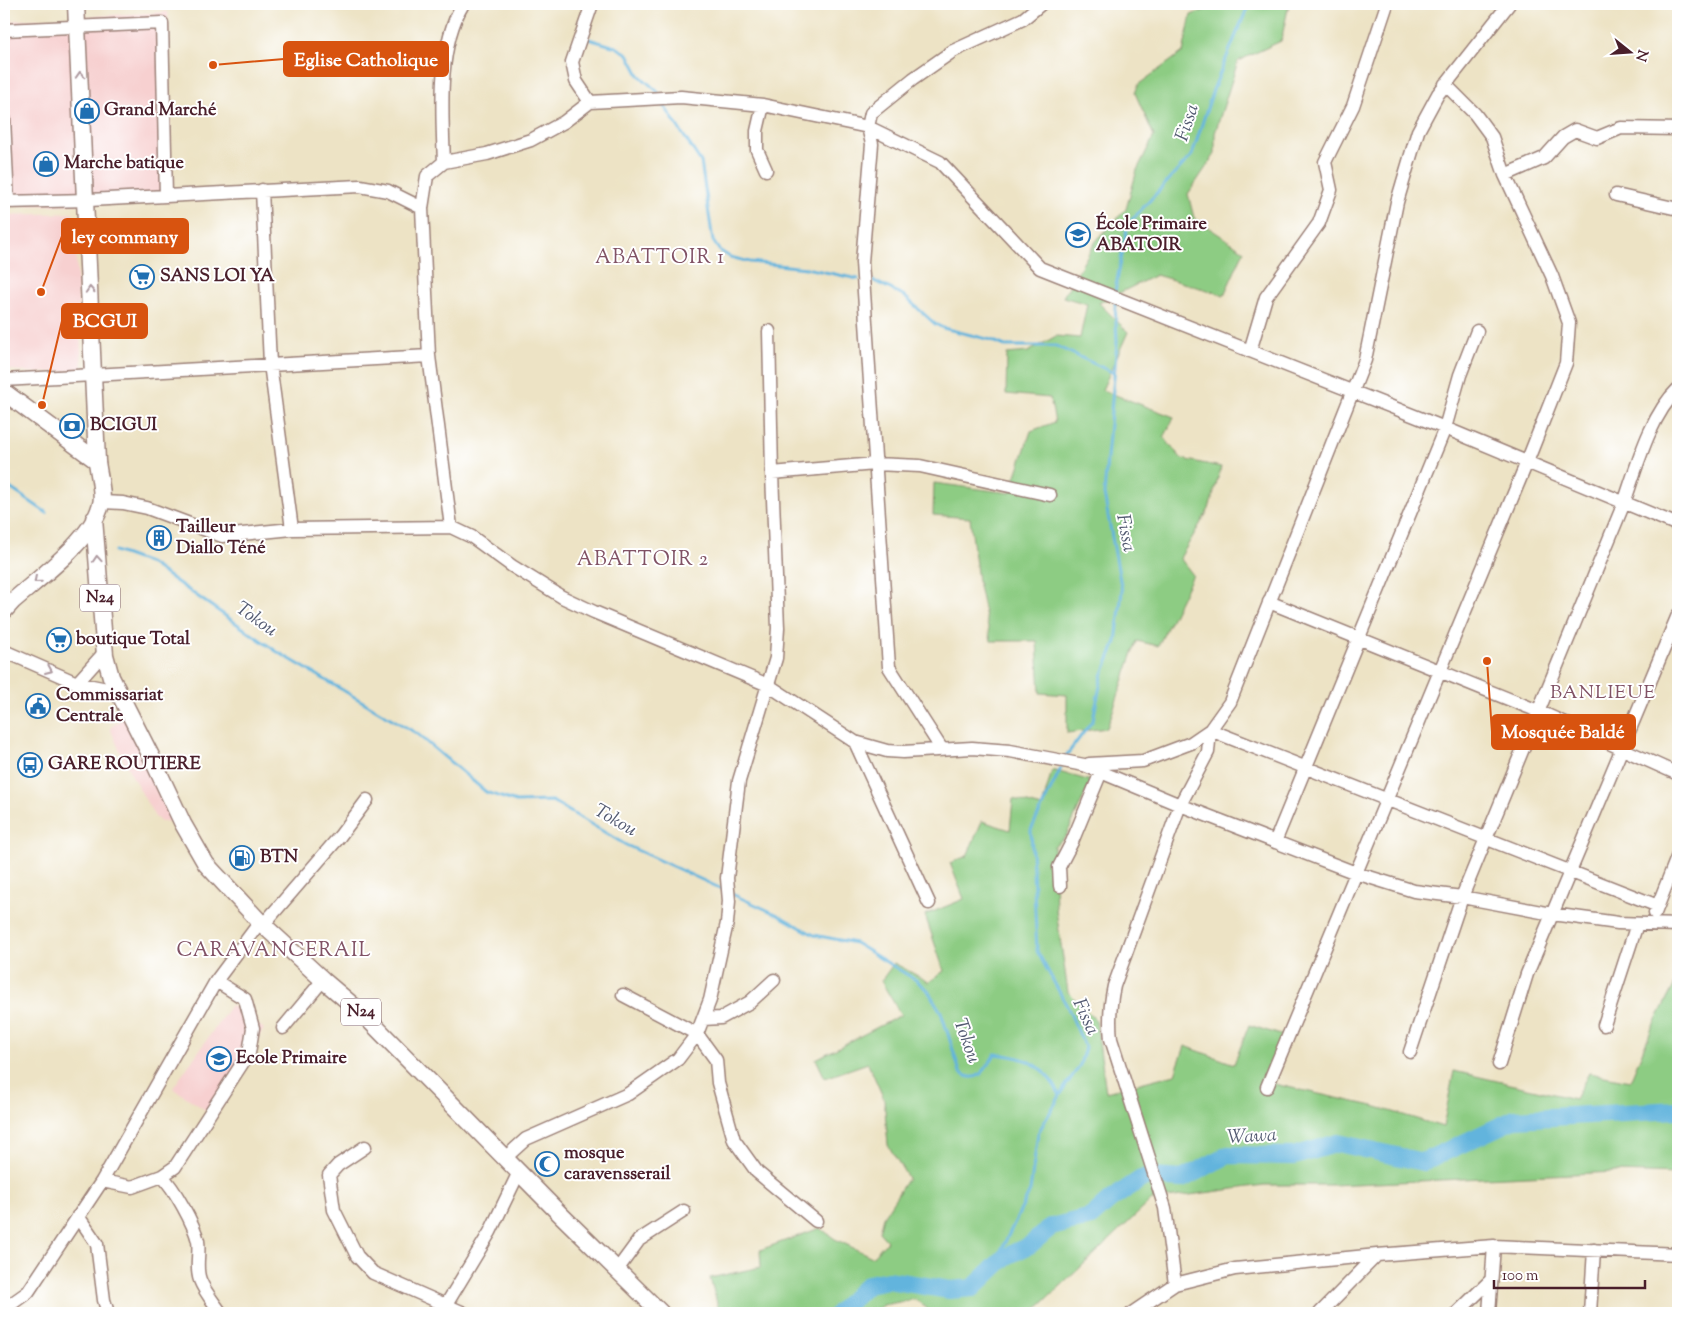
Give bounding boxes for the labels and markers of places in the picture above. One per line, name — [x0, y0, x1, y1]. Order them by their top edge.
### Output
callout: Eglise Catholique — [284, 42, 448, 76]
shop icon: Grand Marché — [74, 98, 100, 124]
place label: Grand Marché — [104, 98, 217, 124]
shop icon: Marche batique — [33, 151, 59, 177]
place label: Marche batique — [64, 151, 184, 177]
place label: École Primaire ABATOIR — [1096, 211, 1208, 259]
callout: ley commany — [62, 219, 188, 253]
school or university icon: École Primaire ABATOIR — [1065, 222, 1091, 248]
supermarket icon: SANS LOI YA — [129, 264, 155, 290]
place label: SANS LOI YA — [160, 264, 275, 290]
callout: BCGUI — [62, 304, 147, 338]
bank icon: BCIGUI — [59, 413, 85, 439]
place label: BCIGUI — [90, 413, 157, 439]
place label: Tailleur Diallo Téné — [176, 515, 266, 562]
building icon: Tailleur Diallo Téné — [146, 525, 172, 551]
supermarket icon: boutique Total — [46, 627, 72, 653]
place label: boutique Total — [75, 627, 191, 653]
place label: Commissariat Centrale — [56, 683, 164, 730]
public building icon: Commissariat Centrale — [25, 693, 51, 719]
callout: Mosquée Baldé — [1492, 715, 1635, 749]
bus stop icon: GARE ROUTIERE — [17, 752, 43, 778]
place label: GARE ROUTIERE — [48, 752, 201, 778]
fuel station icon: BTN — [229, 845, 255, 871]
place label: BTN — [260, 845, 299, 871]
school or university icon: Ecole Primaire — [206, 1046, 232, 1072]
place label: Ecole Primaire — [236, 1046, 348, 1072]
place label: mosque caravensserail — [564, 1141, 672, 1188]
mosque icon: mosque caravensserail — [534, 1151, 560, 1177]

